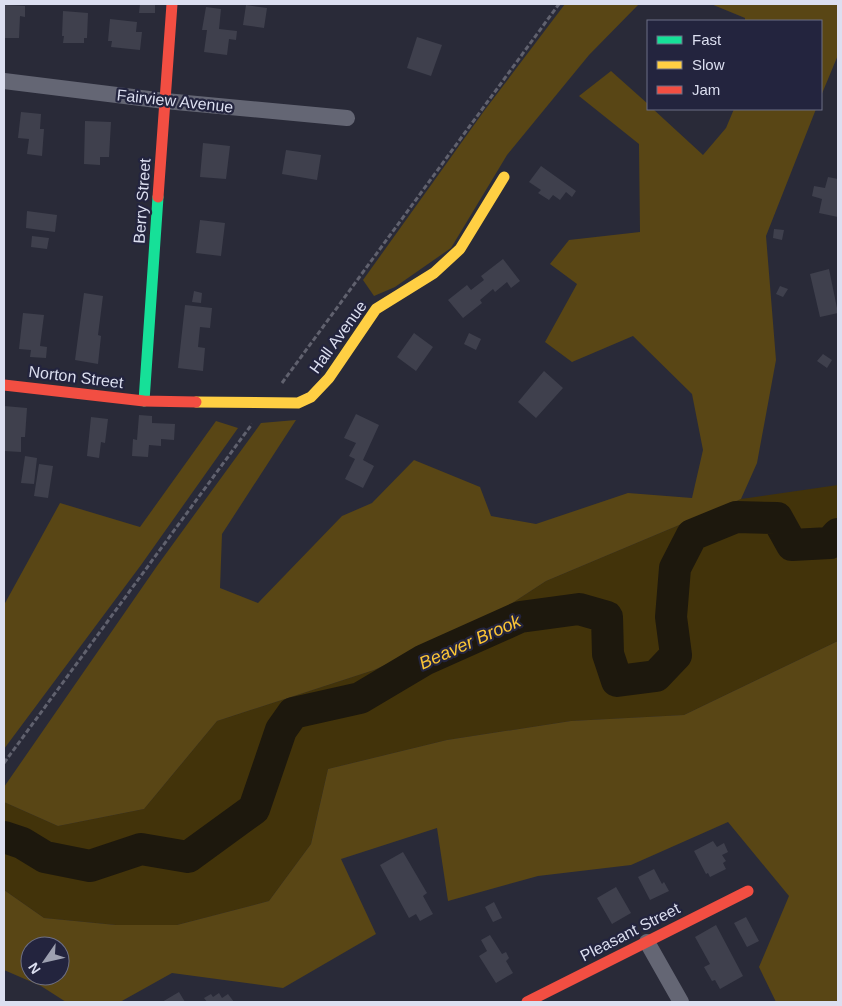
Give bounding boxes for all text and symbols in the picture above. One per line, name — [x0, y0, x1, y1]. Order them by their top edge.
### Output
legend — [647, 20, 822, 110]
text: Fast — [692, 31, 722, 48]
text: Slow — [692, 56, 725, 73]
text: Jam — [692, 81, 720, 98]
street label: Fairview Avenue — [116, 86, 234, 116]
street label: Berry Street — [131, 157, 153, 244]
street label: Hall Avenue — [306, 298, 370, 376]
street label: Norton Street — [28, 363, 125, 391]
water label: Beaver Brook — [416, 610, 525, 673]
street label: Pleasant Street — [577, 899, 683, 964]
north arrow — [20, 936, 70, 986]
text: N — [25, 960, 44, 977]

